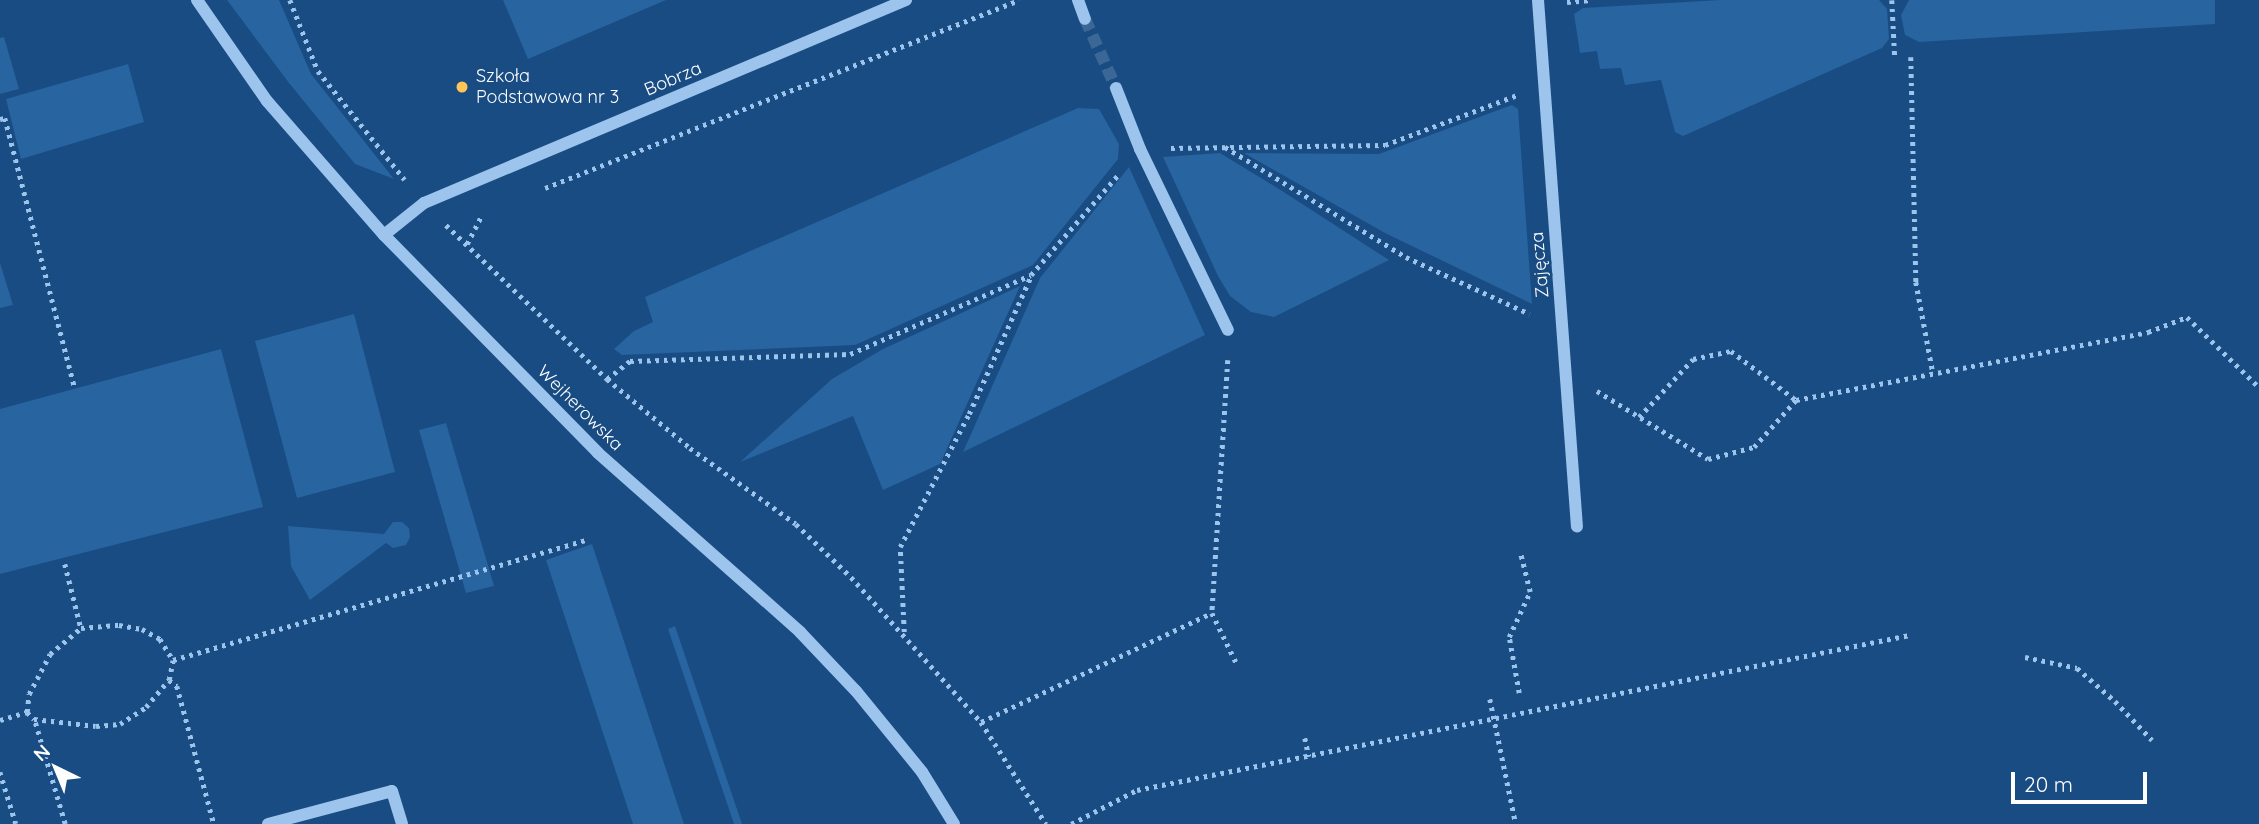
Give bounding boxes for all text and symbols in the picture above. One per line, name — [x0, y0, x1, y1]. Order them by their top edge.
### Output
street label: Bobrza — [641, 57, 705, 101]
place label: Szkoła Podstawowa nr 3 — [476, 66, 619, 108]
marker: Szkoła Podstawowa nr 3 — [454, 79, 470, 95]
street label: Zajęcza — [1526, 231, 1554, 299]
street label: Wejherowska — [533, 361, 627, 455]
north arrow — [21, 733, 91, 803]
text: N — [28, 739, 55, 766]
scale bar — [2014, 758, 2150, 802]
text: 20 m — [2024, 771, 2073, 797]

